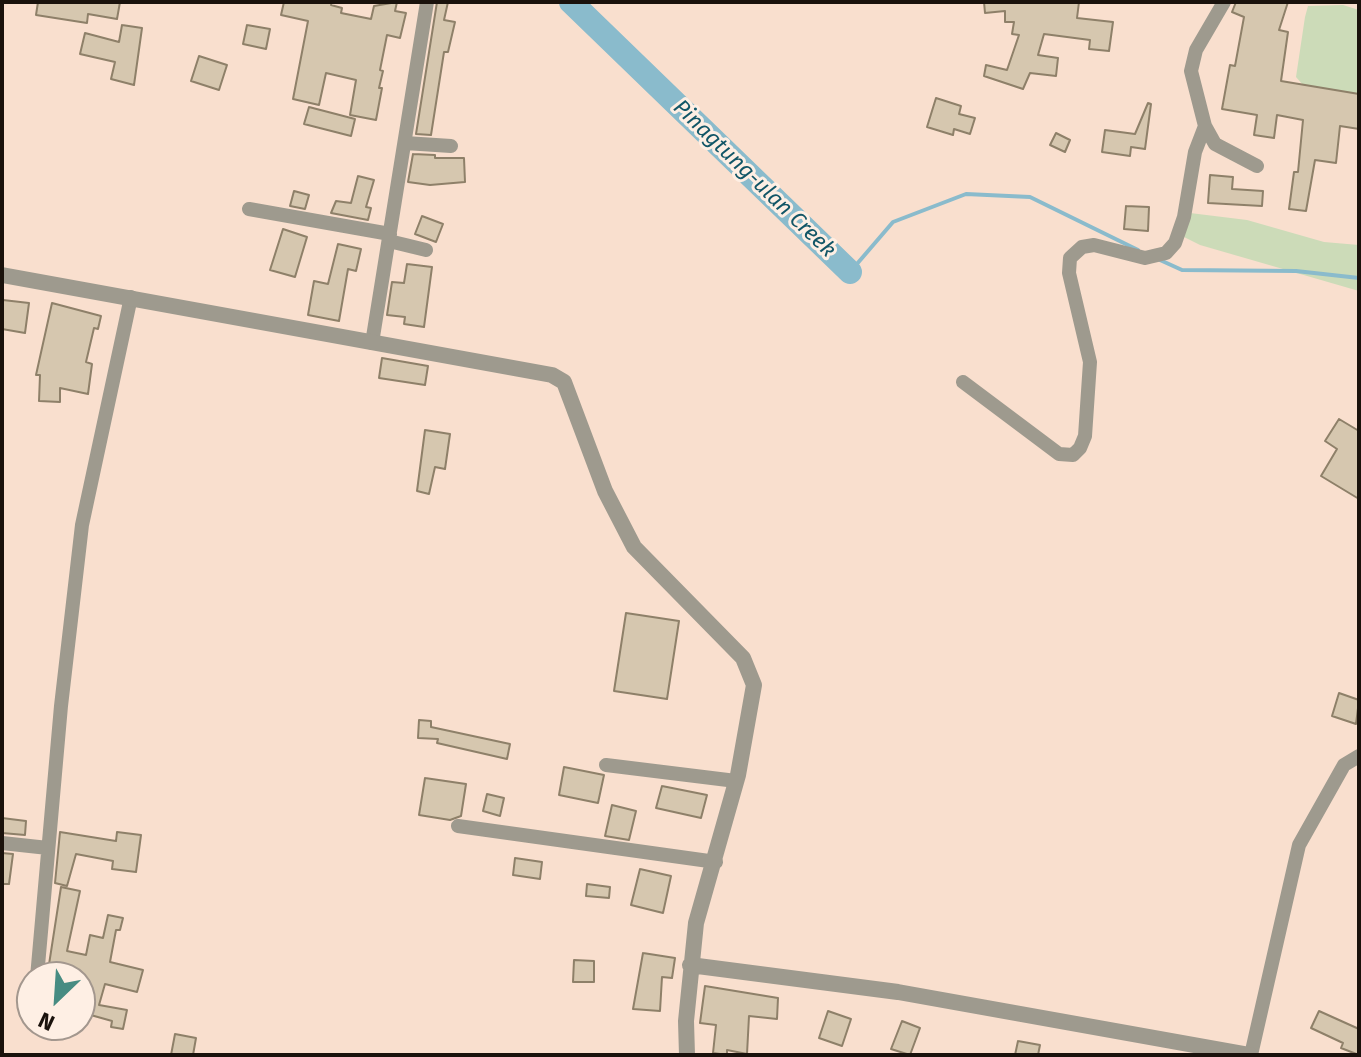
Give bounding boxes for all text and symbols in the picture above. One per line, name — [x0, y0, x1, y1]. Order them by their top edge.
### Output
water label: Pinagtung-ulan Creek — [667, 95, 841, 263]
north arrow — [16, 961, 96, 1041]
text: N — [34, 1006, 59, 1037]

